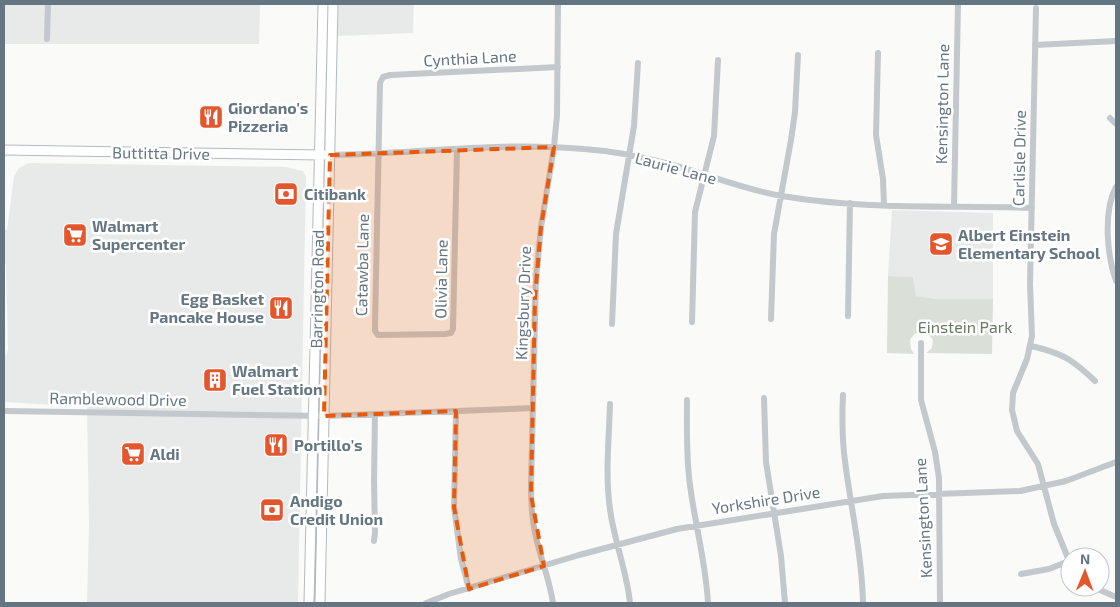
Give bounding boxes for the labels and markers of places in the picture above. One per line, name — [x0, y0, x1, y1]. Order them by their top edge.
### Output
place label: Giordano's Pizzeria — [228, 98, 308, 135]
restaurant icon: Giordano's Pizzeria — [198, 104, 224, 130]
bank icon: Citibank — [273, 181, 299, 207]
place label: Citibank — [304, 184, 366, 203]
place label: Walmart Supercenter — [92, 216, 185, 253]
supermarket icon: Walmart Supercenter — [62, 222, 88, 248]
place label: Albert Einstein Elementary School — [958, 225, 1101, 263]
school or university icon: Albert Einstein Elementary School — [928, 231, 954, 257]
place label: Egg Basket Pancake House — [150, 289, 264, 326]
restaurant icon: Egg Basket Pancake House — [268, 295, 294, 321]
place label: Walmart Fuel Station — [232, 361, 323, 398]
building icon: Walmart Fuel Station — [202, 367, 228, 393]
restaurant icon: Portillo's — [263, 432, 289, 458]
place label: Portillo's — [294, 435, 363, 454]
supermarket icon: Aldi — [120, 441, 146, 467]
place label: Aldi — [150, 444, 180, 463]
place label: Andigo Credit Union — [290, 491, 383, 528]
bank icon: Andigo Credit Union — [259, 497, 285, 523]

